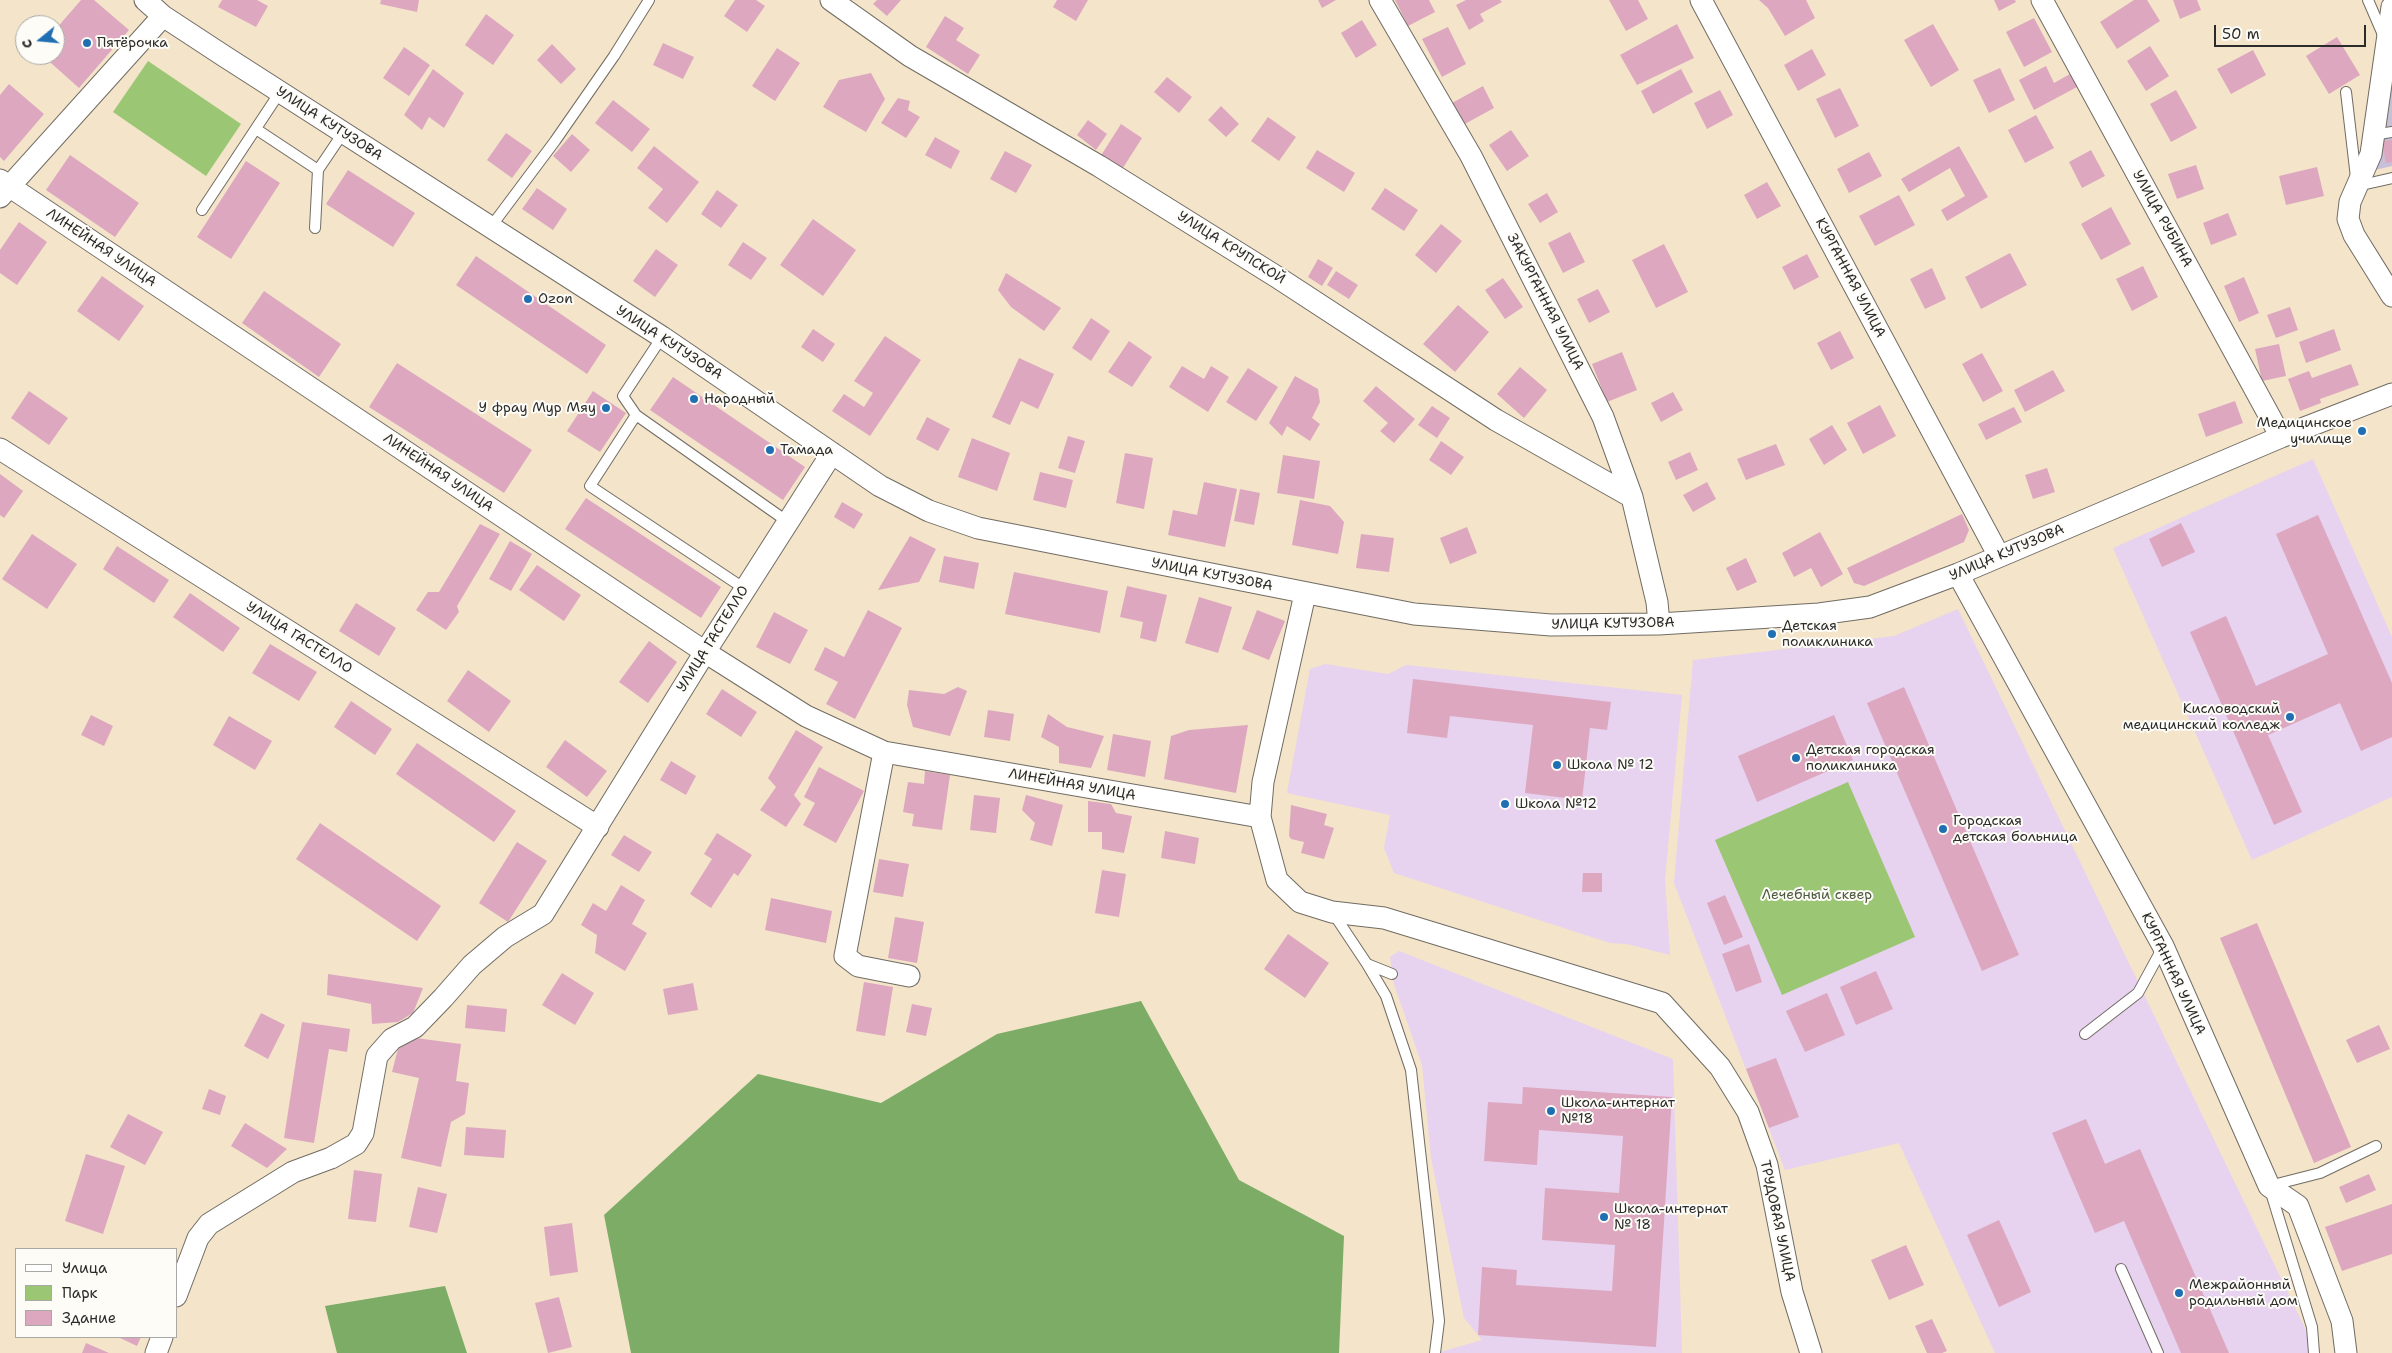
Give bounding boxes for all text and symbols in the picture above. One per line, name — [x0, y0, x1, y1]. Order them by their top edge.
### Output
north arrow — [15, 15, 65, 65]
scale bar — [2217, 15, 2370, 47]
text: 50 m — [2222, 24, 2260, 44]
place label: Пятёрочка — [97, 35, 168, 51]
text: С — [17, 37, 36, 51]
marker: Пятёрочка — [81, 37, 93, 49]
street label: УЛИЦА КУТУЗОВА — [273, 83, 385, 165]
street label: УЛИЦА РУБИНА — [2128, 168, 2196, 270]
street label: ЛИНЕЙНАЯ УЛИЦА — [43, 205, 159, 291]
street label: УЛИЦА КРУПСКОЙ — [1174, 208, 1288, 288]
street label: КУРГАННАЯ УЛИЦА — [1811, 215, 1889, 341]
street label: ЗАКУРГАННАЯ УЛИЦА — [1503, 231, 1587, 373]
place label: Ozon — [538, 291, 573, 307]
marker: Ozon — [522, 293, 534, 305]
street label: УЛИЦА КУТУЗОВА — [613, 302, 725, 384]
place label: Народный — [704, 391, 775, 407]
marker: Народный — [688, 393, 700, 405]
place label: У фрау Мур Мяу — [479, 400, 596, 416]
marker: У фрау Мур Мяу — [600, 402, 612, 414]
place label: Медицинское училище — [2257, 415, 2352, 448]
marker: Медицинское училище — [2356, 425, 2368, 437]
street label: ЛИНЕЙНАЯ УЛИЦА — [380, 430, 496, 516]
place label: Тамада — [780, 442, 833, 458]
marker: Тамада — [764, 444, 776, 456]
street label: УЛИЦА КУТУЗОВА — [1947, 521, 2067, 585]
street label: УЛИЦА КУТУЗОВА — [1150, 555, 1274, 595]
street label: УЛИЦА ГАСТЕЛЛО — [674, 583, 752, 695]
street label: УЛИЦА ГАСТЕЛЛО — [243, 599, 355, 677]
street label: УЛИЦА КУТУЗОВА — [1551, 615, 1675, 633]
place label: Детская поликлиника — [1782, 618, 1873, 650]
marker: Детская поликлиника — [1766, 628, 1778, 640]
place label: Кисловодский медицинский колледж — [2123, 701, 2280, 734]
marker: Кисловодский медицинский колледж — [2284, 711, 2296, 723]
place label: Детская городская поликлиника — [1806, 742, 1935, 774]
marker: Детская городская поликлиника — [1790, 752, 1802, 764]
place label: Школа № 12 — [1567, 757, 1654, 773]
marker: Школа № 12 — [1551, 759, 1563, 771]
street label: ЛИНЕЙНАЯ УЛИЦА — [1007, 766, 1137, 804]
place label: Школа №12 — [1515, 796, 1597, 812]
marker: Школа №12 — [1499, 798, 1511, 810]
place label: Городская детская больница — [1953, 813, 2077, 846]
marker: Городская детская больница — [1937, 823, 1949, 835]
park label: Лечебный сквер — [1762, 887, 1872, 903]
street label: КУРГАННАЯ УЛИЦА — [2137, 910, 2209, 1038]
place label: Школа-интернат №18 — [1561, 1095, 1675, 1128]
marker: Школа-интернат №18 — [1545, 1105, 1557, 1117]
street label: ТРУДОВАЯ УЛИЦА — [1756, 1159, 1798, 1283]
place label: Школа-интернат № 18 — [1614, 1201, 1728, 1234]
marker: Школа-интернат № 18 — [1598, 1211, 1610, 1223]
legend — [15, 1248, 178, 1338]
text: Улица — [62, 1258, 107, 1278]
place label: Межрайонный родильный дом — [2189, 1277, 2298, 1310]
text: Парк — [62, 1283, 98, 1303]
marker: Межрайонный родильный дом — [2173, 1287, 2185, 1299]
text: Здание — [62, 1308, 116, 1328]

